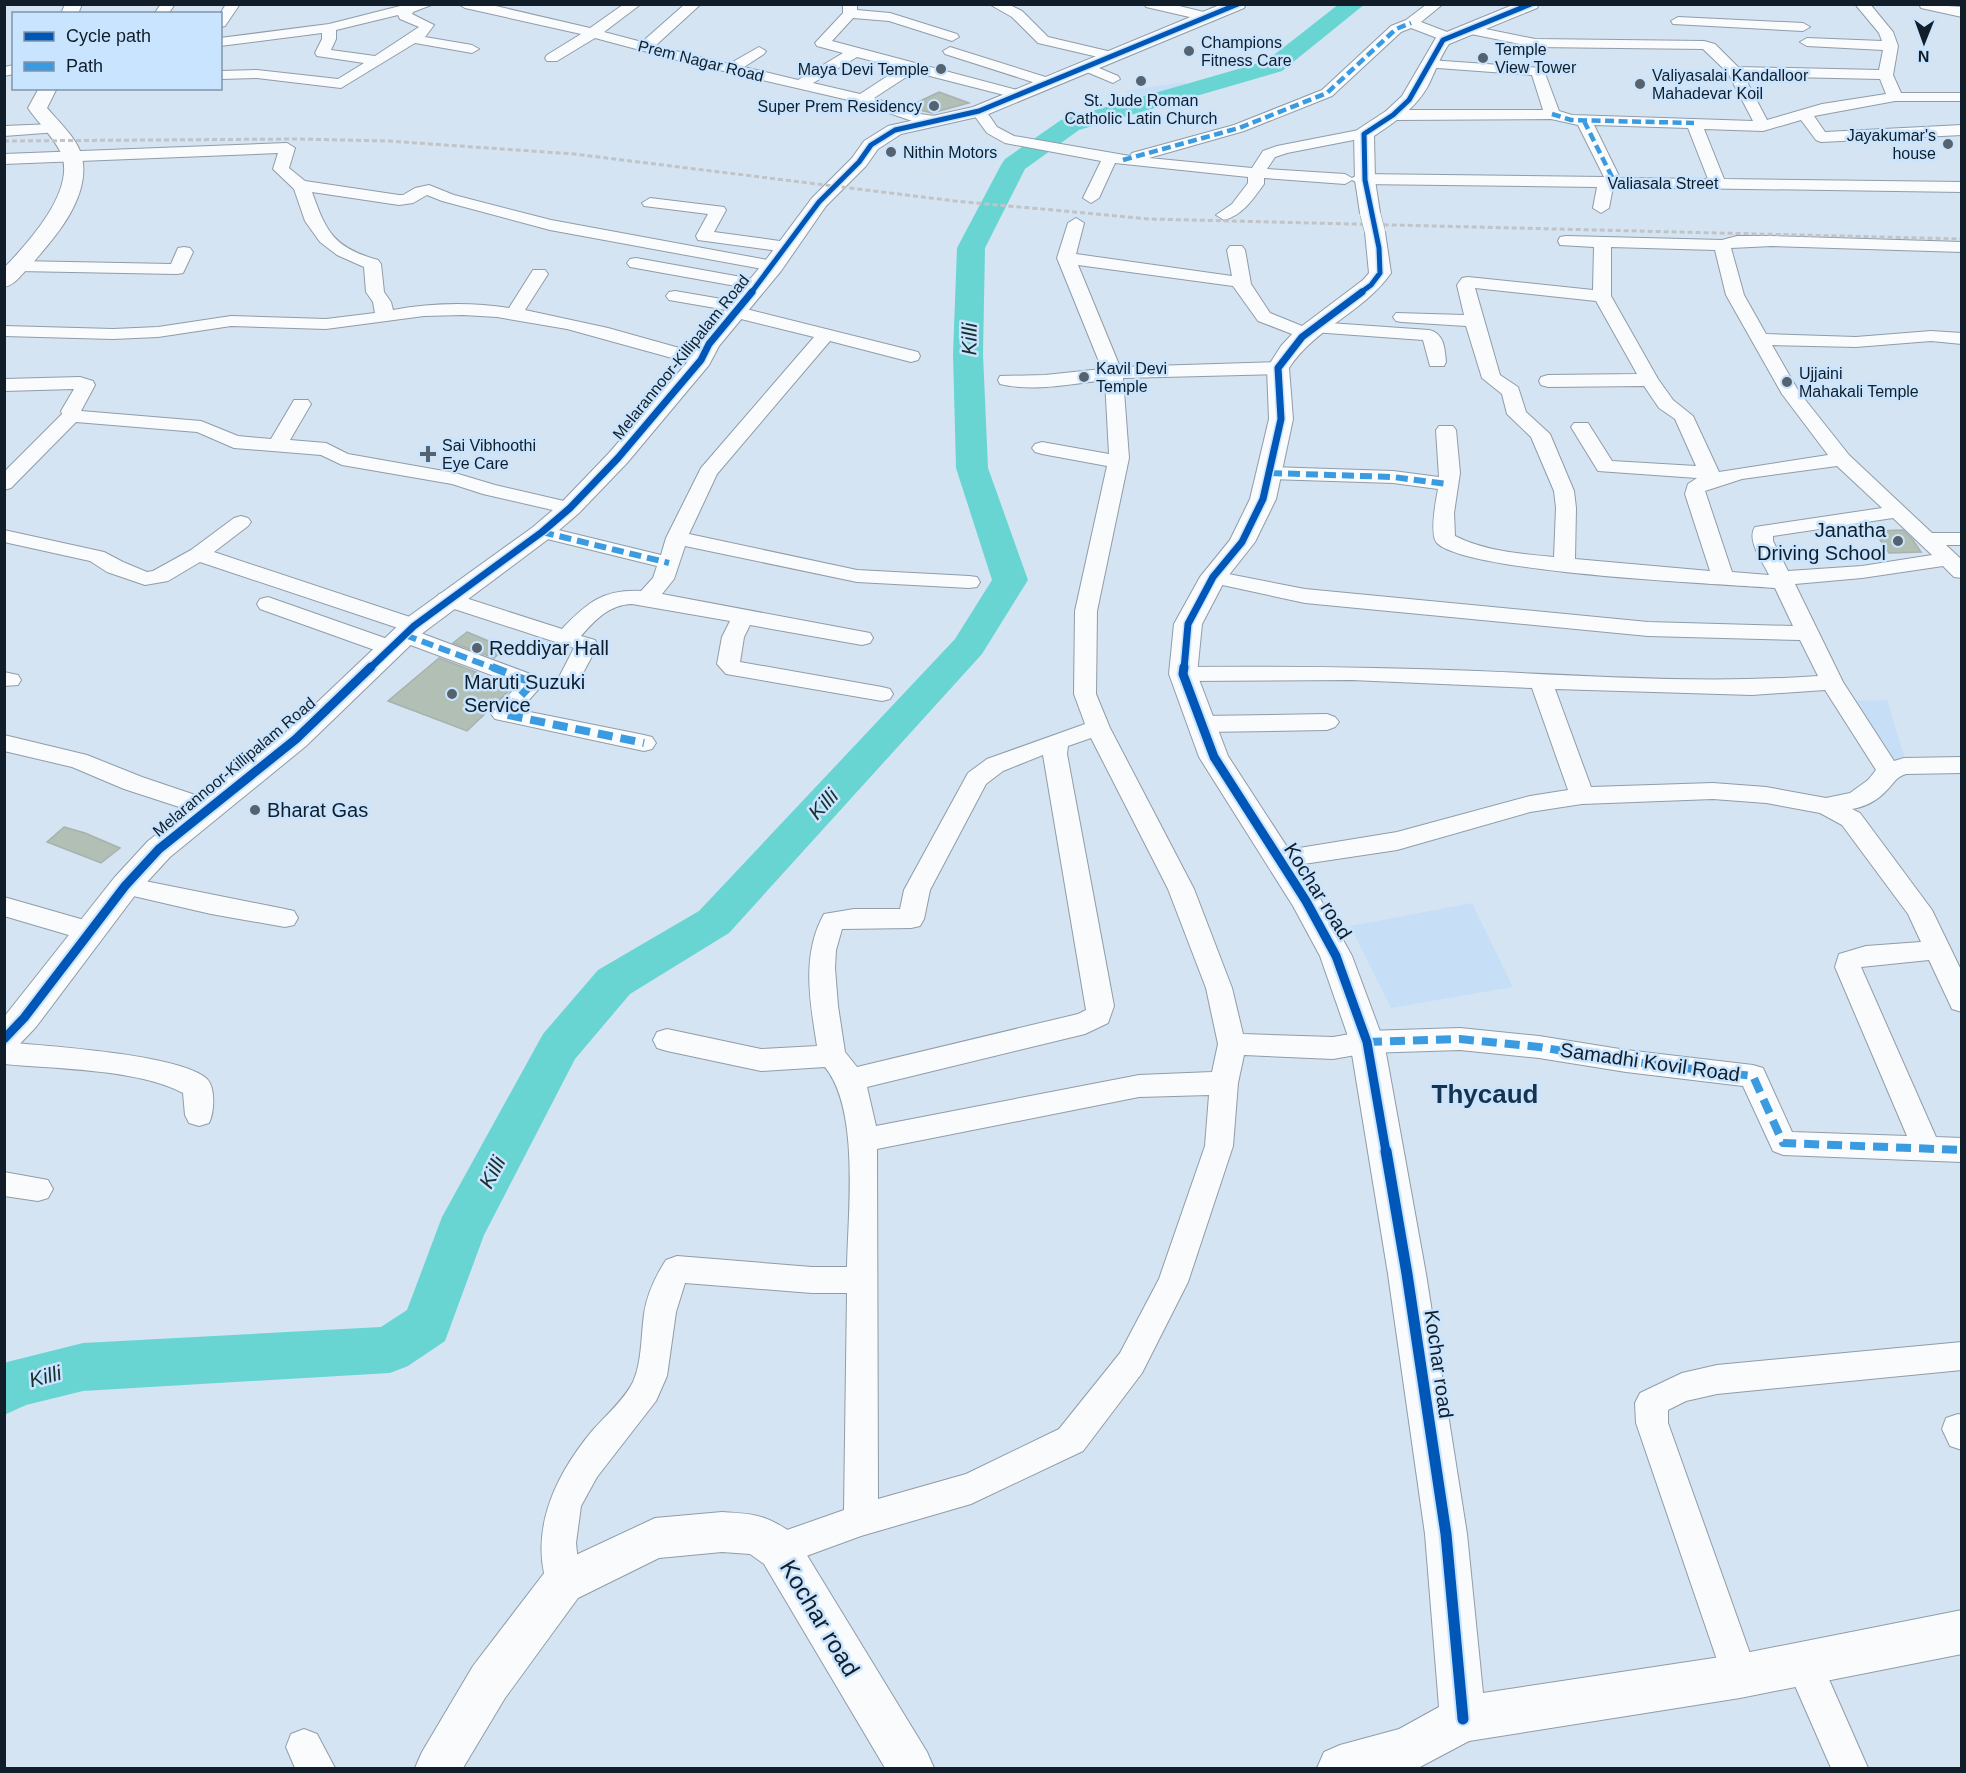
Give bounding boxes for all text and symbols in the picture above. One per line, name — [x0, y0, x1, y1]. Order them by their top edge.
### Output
legend — [12, 12, 222, 90]
north arrow — [1894, 12, 1954, 72]
text: Cycle path — [66, 26, 151, 46]
place label: Champions Fitness Care — [1201, 34, 1292, 69]
street label: Prem Nagar Road — [636, 37, 766, 85]
place label: Temple View Tower — [1495, 41, 1577, 76]
marker: Champions Fitness Care — [1182, 44, 1196, 58]
text: N — [1918, 48, 1930, 65]
marker: Temple View Tower — [1476, 51, 1490, 65]
text: Path — [66, 56, 103, 76]
place label: Maya Devi Temple — [798, 61, 929, 78]
marker: Maya Devi Temple — [934, 62, 948, 76]
place label: Valiyasalai Kandalloor Mahadevar Koil — [1652, 67, 1809, 102]
marker: St. Jude Roman Catholic Latin Church — [1134, 74, 1148, 88]
marker: Valiyasalai Kandalloor Mahadevar Koil — [1633, 77, 1647, 91]
place label: St. Jude Roman Catholic Latin Church — [1065, 92, 1217, 127]
place label: Super Prem Residency — [757, 98, 922, 115]
marker: Super Prem Residency — [927, 99, 941, 113]
place label: Jayakumar's house — [1847, 127, 1936, 162]
marker: Jayakumar's house — [1941, 137, 1955, 151]
place label: Nithin Motors — [903, 144, 997, 161]
marker: Nithin Motors — [884, 145, 898, 159]
street label: Valiasala Street — [1608, 175, 1719, 192]
street label: Melarannoor-Killipalam Road — [609, 271, 753, 443]
water label: Killi — [957, 321, 981, 356]
place label: Kavil Devi Temple — [1096, 360, 1167, 395]
place label: Ujjaini Mahakali Temple — [1799, 365, 1919, 400]
marker: Kavil Devi Temple — [1077, 370, 1091, 384]
marker: Ujjaini Mahakali Temple — [1780, 375, 1794, 389]
place label: Sai Vibhoothi Eye Care — [442, 437, 536, 472]
marker: Sai Vibhoothi Eye Care — [419, 445, 437, 463]
place label: Janatha Driving School — [1757, 519, 1887, 564]
marker: Janatha Driving School — [1891, 534, 1905, 548]
place label: Reddiyar Hall — [489, 637, 609, 659]
marker: Reddiyar Hall — [470, 641, 484, 655]
place label: Maruti Suzuki Service — [464, 671, 585, 716]
marker: Maruti Suzuki Service — [445, 687, 459, 701]
street label: Melarannoor-Killipalam Road — [150, 694, 318, 840]
water label: Killi — [803, 783, 843, 824]
place label: Bharat Gas — [267, 799, 368, 821]
marker: Bharat Gas — [248, 803, 262, 817]
street label: Kochar road — [1280, 839, 1356, 943]
street label: Samadhi Kovil Road — [1559, 1038, 1741, 1086]
district label: Thycaud — [1432, 1079, 1538, 1109]
water label: Killi — [474, 1151, 510, 1192]
street label: Kochar road — [1421, 1309, 1457, 1419]
water label: Killi — [26, 1360, 65, 1391]
street label: Kochar road — [775, 1555, 865, 1681]

